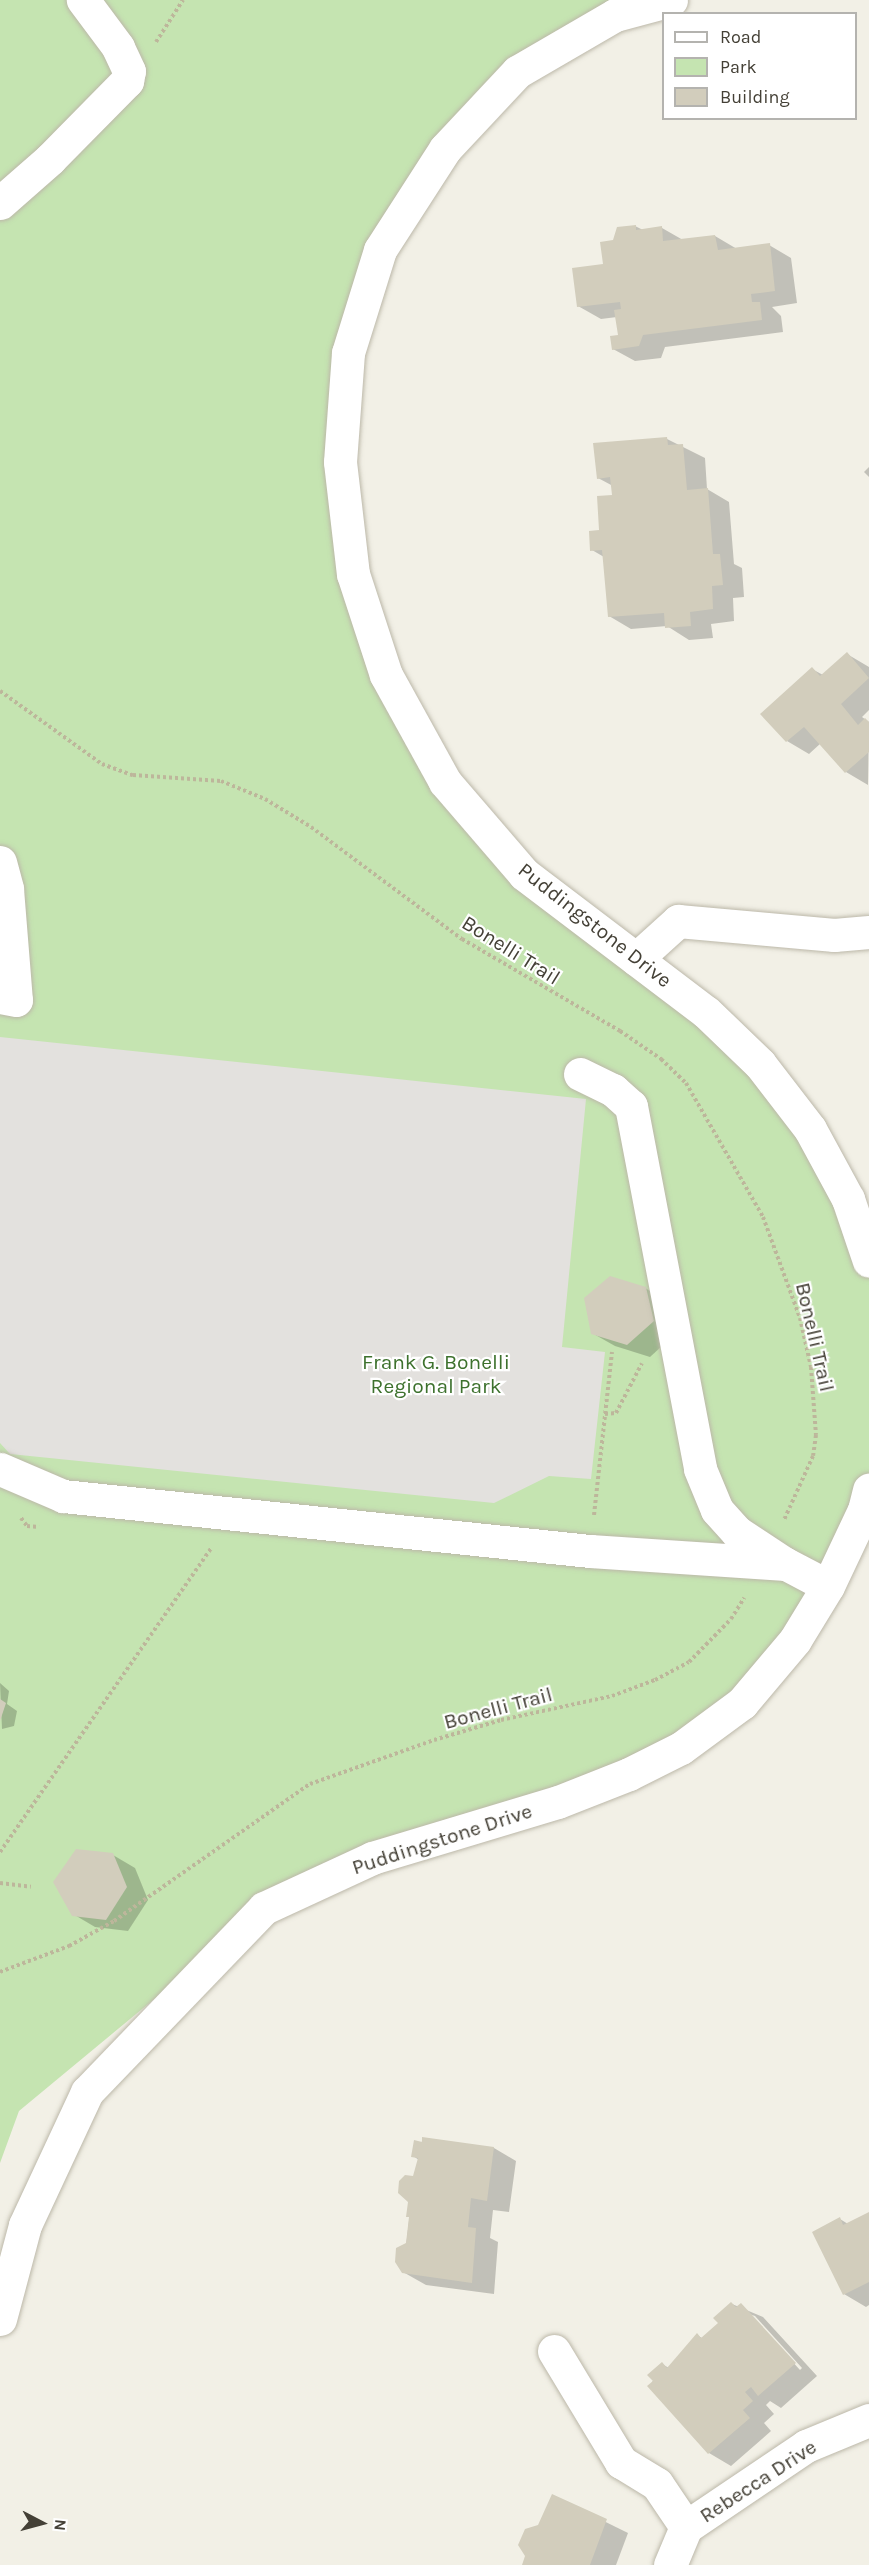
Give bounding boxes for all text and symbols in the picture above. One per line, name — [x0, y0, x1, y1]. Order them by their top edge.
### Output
legend — [662, 12, 857, 120]
text: Road — [720, 26, 761, 48]
text: Park — [720, 56, 757, 78]
text: Building — [720, 86, 790, 108]
street label: Puddingstone Drive — [513, 857, 677, 993]
street label: Bonelli Trail — [457, 910, 565, 990]
street label: Bonelli Trail — [790, 1280, 840, 1394]
park label: Frank G. Bonelli Regional Park — [362, 1349, 510, 1399]
street label: Bonelli Trail — [441, 1681, 555, 1735]
street label: Puddingstone Drive — [349, 1798, 535, 1880]
street label: Rebecca Drive — [695, 2434, 821, 2528]
north arrow — [12, 2493, 72, 2553]
text: N — [50, 2518, 70, 2532]

